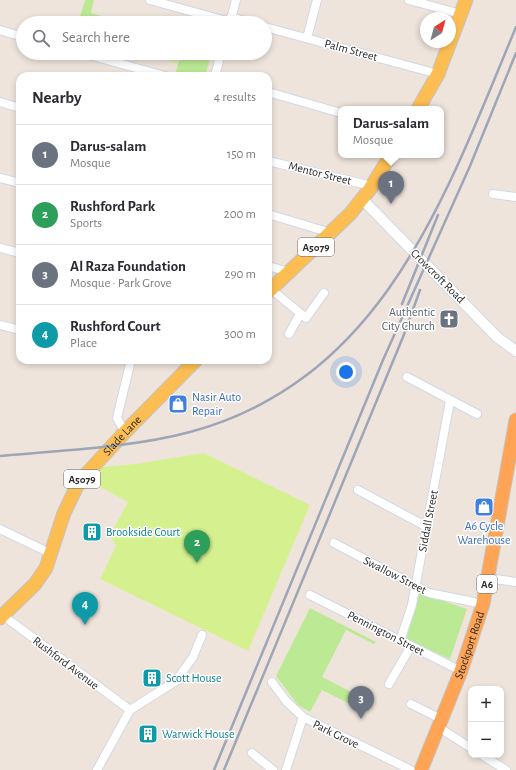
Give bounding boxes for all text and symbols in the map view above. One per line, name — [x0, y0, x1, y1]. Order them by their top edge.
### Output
north arrow — [420, 12, 456, 48]
search box — [16, 16, 272, 60]
icon: search — [30, 27, 52, 49]
text: Search here — [62, 30, 130, 45]
street label: Palm Street — [323, 37, 379, 63]
text: Nearby — [32, 89, 82, 106]
text: 4 results — [214, 91, 256, 104]
popup — [338, 106, 444, 158]
text: Darus-salam — [353, 116, 429, 131]
text: Mosque — [353, 134, 393, 147]
text: Darus-salam — [70, 139, 146, 154]
text: 1 — [43, 148, 47, 161]
text: 150 m — [227, 148, 256, 161]
text: Mosque — [70, 157, 110, 170]
street label: Mentor Street — [287, 159, 353, 187]
pin: 1 — [378, 171, 404, 204]
text: Rushford Park — [70, 199, 155, 214]
text: 2 — [42, 208, 48, 221]
text: 200 m — [224, 208, 256, 221]
text: Sports — [70, 217, 102, 230]
road number: A5079 — [298, 238, 334, 256]
street label: Crowcroft Road — [409, 247, 467, 305]
text: Al Raza Foundation — [70, 259, 186, 274]
text: 3 — [42, 268, 48, 281]
text: 290 m — [225, 268, 256, 281]
text: Mosque · Park Grove — [70, 277, 172, 290]
place label: Authentic City Church — [382, 306, 435, 333]
church icon: Authentic City Church — [438, 308, 460, 330]
text: Rushford Court — [70, 319, 161, 334]
text: 4 — [42, 328, 48, 341]
text: 300 m — [224, 328, 256, 341]
text: Place — [70, 337, 97, 350]
your location — [336, 362, 356, 382]
place label: Nasir Auto Repair — [192, 391, 241, 417]
shop icon: Nasir Auto Repair — [167, 393, 189, 415]
street label: Slade Lane — [101, 413, 144, 458]
road number: A5079 — [64, 470, 100, 488]
street label: Siddall Street — [416, 489, 440, 553]
shop icon: A6 Cycle Warehouse — [473, 496, 495, 518]
place label: A6 Cycle Warehouse — [457, 520, 511, 546]
building icon: Brookside Court — [81, 521, 103, 543]
place label: Brookside Court — [106, 526, 180, 538]
pin: 2 — [184, 530, 210, 563]
street label: Swallow Street — [362, 554, 429, 596]
road number: A6 — [477, 575, 497, 593]
pin: 4 — [72, 592, 98, 625]
street label: Pennington Street — [346, 609, 426, 658]
street label: Stockport Road — [452, 610, 486, 681]
street label: Rushford Avenue — [31, 634, 101, 692]
building icon: Scott House — [141, 667, 163, 689]
place label: Scott House — [166, 672, 222, 684]
pin: 3 — [348, 686, 374, 719]
map controls — [468, 686, 504, 758]
button: + — [468, 686, 504, 722]
street label: Park Grove — [311, 718, 361, 750]
button: − — [468, 722, 504, 758]
building icon: Warwick House — [137, 723, 159, 745]
place label: Warwick House — [162, 728, 235, 740]

